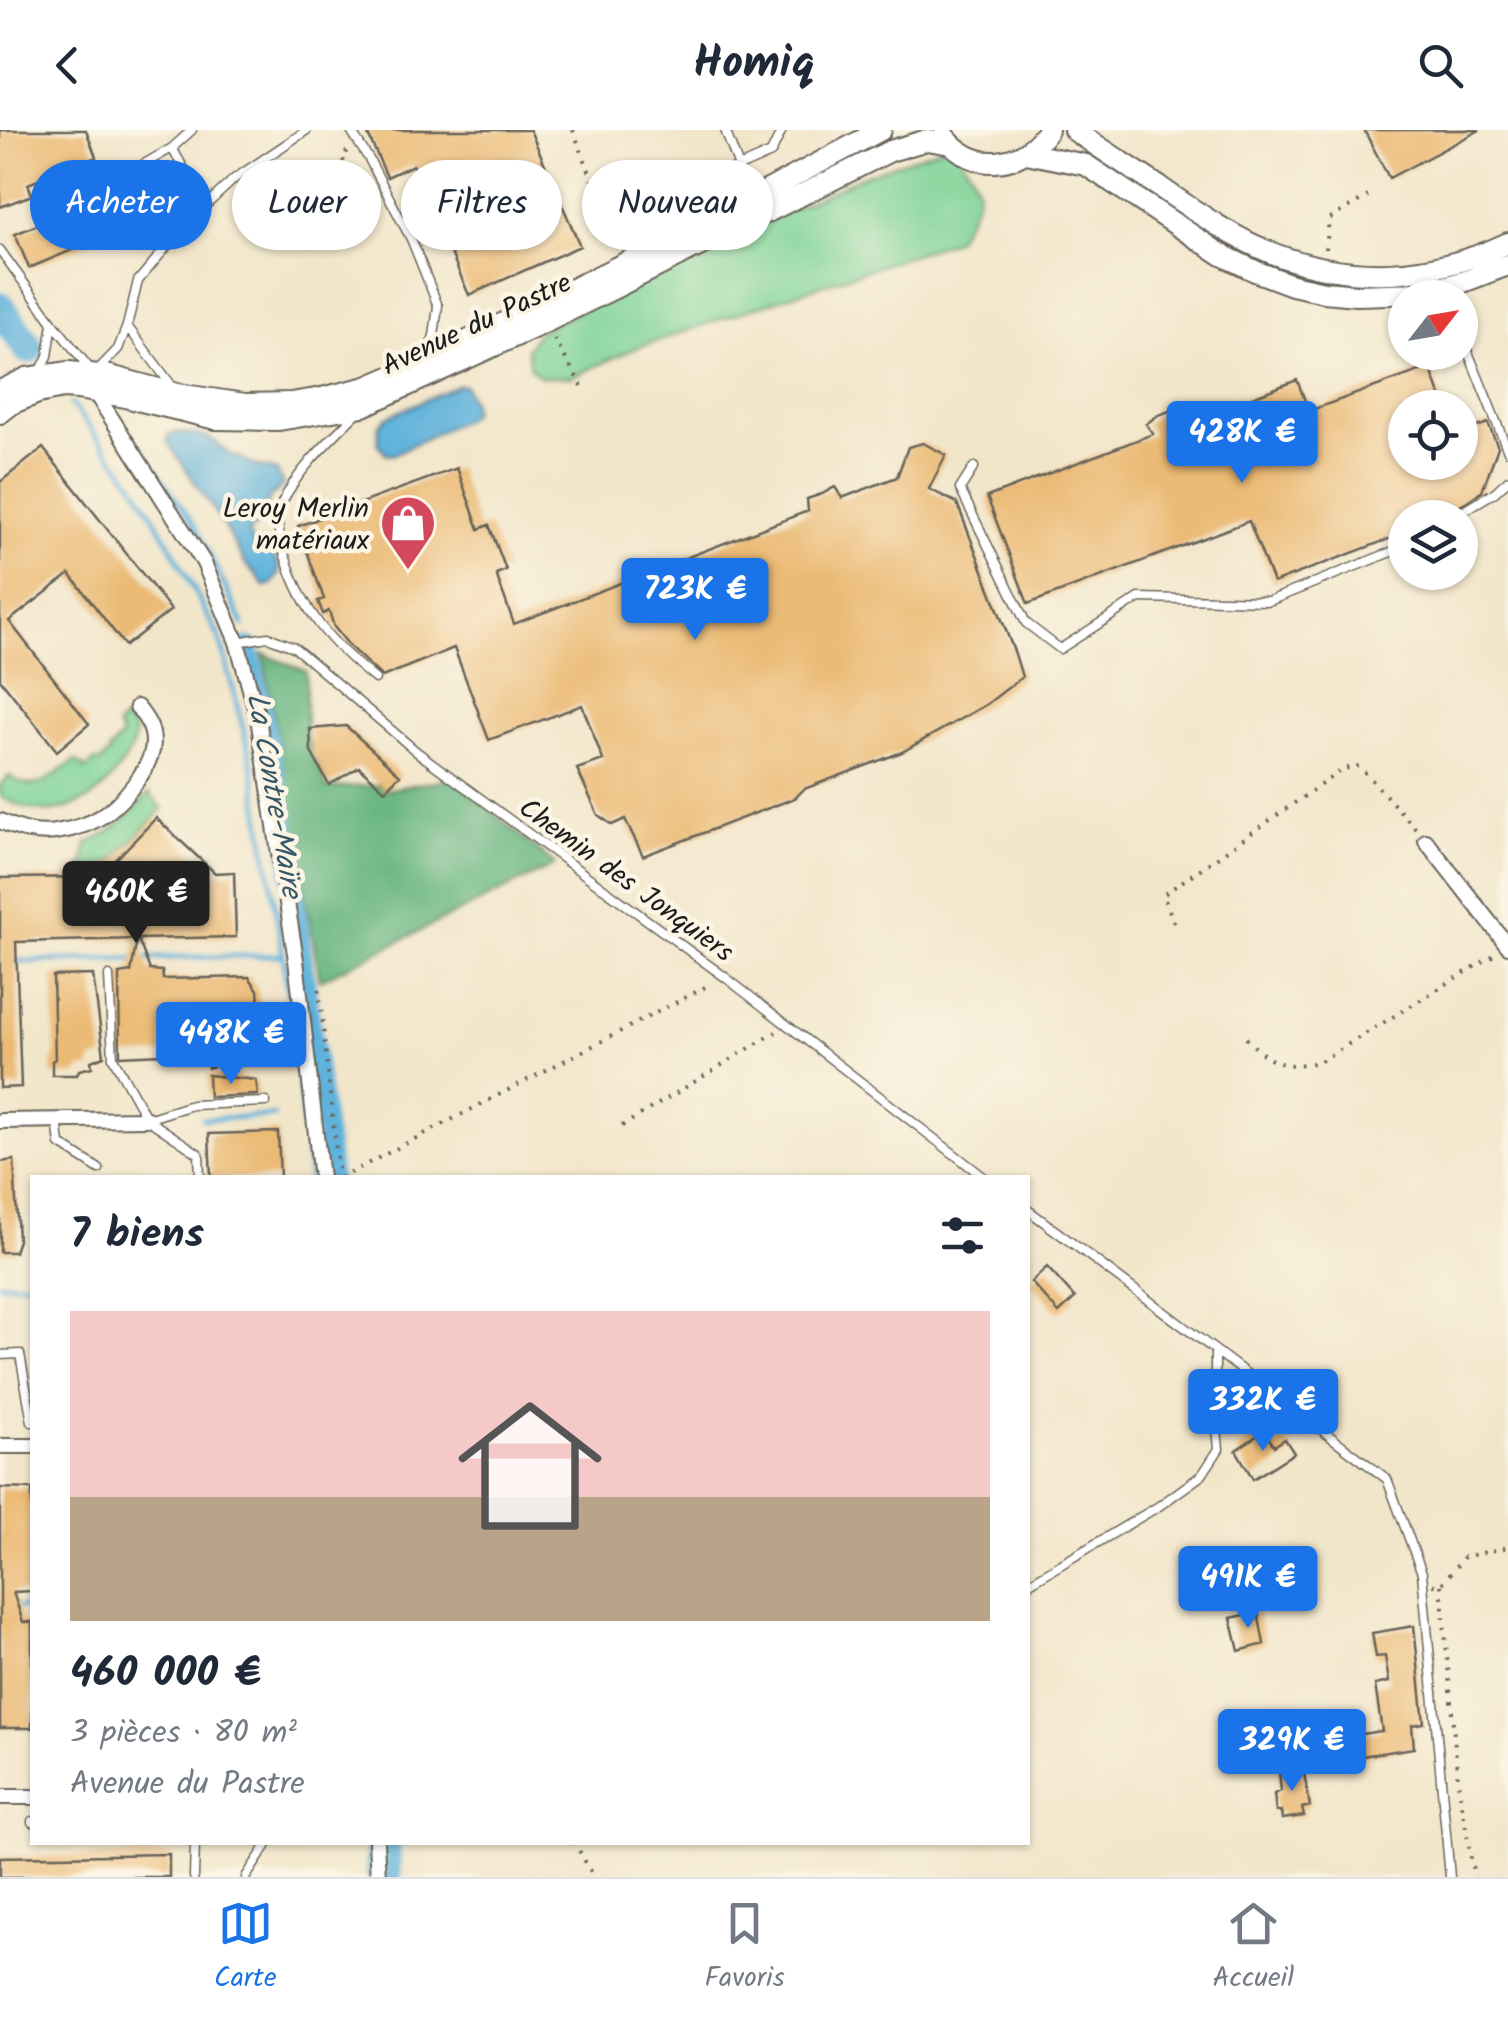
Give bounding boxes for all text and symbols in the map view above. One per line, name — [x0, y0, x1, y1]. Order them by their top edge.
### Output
text: Homiq — [693, 29, 815, 101]
icon: back — [40, 38, 95, 93]
icon: search — [1413, 38, 1468, 93]
chip: Acheter — [30, 160, 212, 250]
chip: Louer — [232, 160, 381, 250]
chip: Filtres — [401, 160, 562, 250]
chip: Nouveau — [582, 160, 773, 250]
street label: Avenue du Pastre — [375, 261, 580, 389]
north arrow — [1388, 280, 1478, 370]
map controls — [1388, 280, 1478, 590]
button: locate — [1388, 390, 1478, 480]
pin: 428K € — [1161, 401, 1323, 486]
text: 428K € — [1189, 408, 1295, 459]
place label: Leroy Merlin matériaux — [222, 487, 370, 564]
shop icon: Leroy Merlin matériaux — [378, 493, 438, 572]
button: layers — [1388, 500, 1478, 590]
pin: 723K € — [614, 558, 776, 643]
text: 723K € — [643, 565, 747, 616]
water label: La Contre-Maïre — [231, 689, 315, 904]
street label: Chemin des Jonquiers — [508, 787, 743, 975]
pin: 460K € — [55, 861, 217, 946]
text: 460K € — [84, 868, 188, 919]
pin: 448K € — [150, 1002, 312, 1087]
text: 448K € — [178, 1009, 284, 1060]
text: 7 biens — [70, 1202, 204, 1269]
icon: filters — [935, 1208, 990, 1263]
pin: 332K € — [1182, 1369, 1344, 1454]
icon: home — [440, 1376, 620, 1556]
text: 332K € — [1210, 1376, 1316, 1427]
pin: 491K € — [1167, 1546, 1329, 1631]
text: 491K € — [1200, 1553, 1296, 1604]
text: 460 000 € — [70, 1641, 261, 1708]
text: 3 pièces · 80 m² — [70, 1708, 297, 1759]
pin: 329K € — [1211, 1709, 1373, 1794]
text: 329K € — [1240, 1716, 1344, 1767]
text: Avenue du Pastre — [70, 1759, 305, 1810]
tab: Carte — [214, 1896, 277, 2001]
tab: Favoris — [704, 1896, 785, 2001]
tab: Accueil — [1212, 1896, 1294, 2001]

